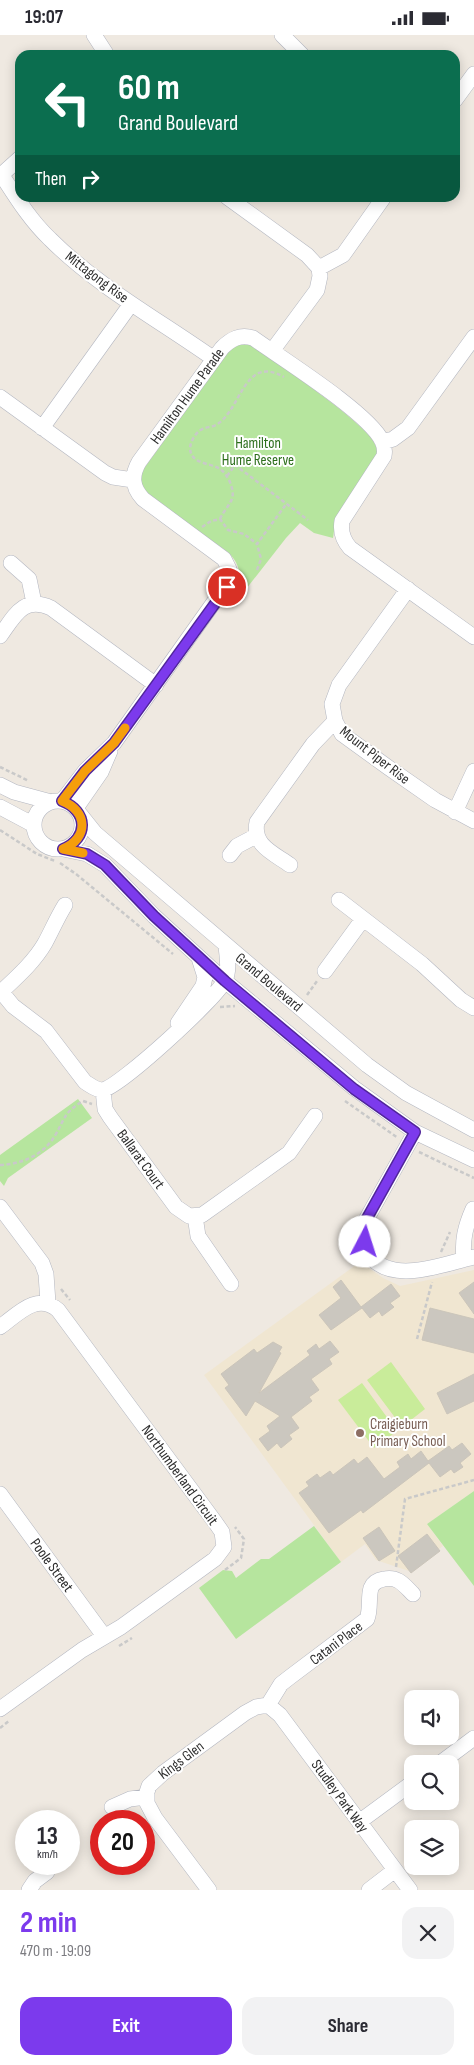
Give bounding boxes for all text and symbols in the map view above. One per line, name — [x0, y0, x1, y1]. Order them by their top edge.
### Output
text: 19:07 — [25, 6, 63, 29]
text: 60 m — [118, 67, 180, 110]
icon: left — [35, 70, 100, 135]
text: Grand Boulevard — [118, 110, 238, 137]
icon: right — [76, 165, 104, 193]
text: Then — [35, 168, 66, 191]
street label: Mittagong Rise — [61, 247, 132, 307]
street label: Hamilton Hume Parade — [146, 345, 229, 448]
park label: Hamilton Hume Reserve — [222, 434, 294, 470]
pin — [206, 566, 248, 608]
icon: arrive — [213, 573, 241, 601]
street label: Mount Piper Rise — [336, 722, 414, 789]
street label: Grand Boulevard — [231, 949, 306, 1016]
street label: Ballarat Court — [113, 1126, 169, 1193]
position arrow — [338, 1215, 390, 1267]
place label: Craigieburn Primary School — [370, 1415, 446, 1451]
street label: Northumberland Circuit — [137, 1421, 223, 1529]
marker: Craigieburn Primary School — [354, 1427, 366, 1439]
street label: Poole Street — [26, 1535, 78, 1596]
street label: Catani Place — [306, 1617, 367, 1670]
map controls — [404, 1690, 459, 1875]
button: sound — [404, 1690, 459, 1745]
street label: Kings Glen — [155, 1737, 208, 1784]
button: search — [404, 1755, 459, 1810]
street label: Studley Park Way — [307, 1756, 373, 1837]
speed limit sign: 20 — [90, 1810, 155, 1875]
button: layers — [404, 1820, 459, 1875]
text: 13 — [37, 1821, 58, 1852]
text: km/h — [37, 1847, 58, 1862]
text: 2 min — [20, 1905, 77, 1941]
button: close — [402, 1907, 454, 1959]
text: 470 m · 19:09 — [20, 1942, 91, 1961]
button: Exit — [20, 1997, 232, 2055]
button: Share — [242, 1997, 454, 2055]

